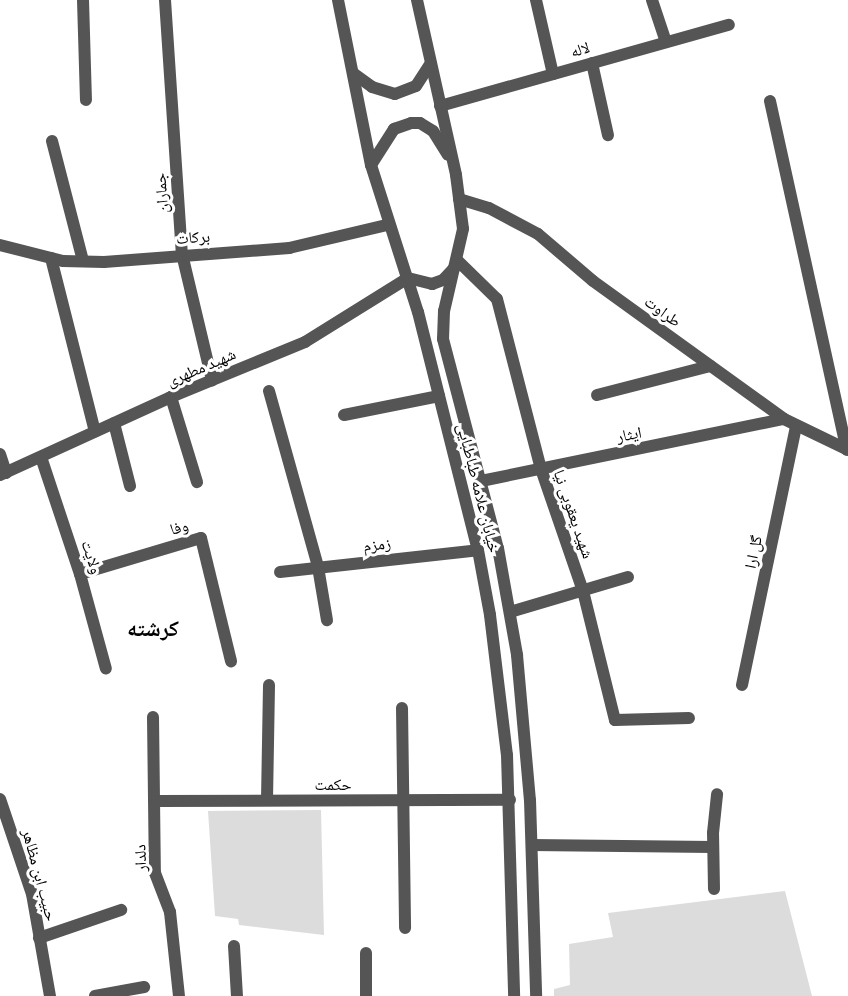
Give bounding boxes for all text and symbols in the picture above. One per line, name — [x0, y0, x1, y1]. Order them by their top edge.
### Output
street label: لاله — [568, 37, 592, 61]
street label: جماران — [150, 172, 172, 214]
street label: برکات — [175, 226, 211, 248]
street label: طراوت — [641, 291, 685, 331]
street label: شهید مطهری — [163, 344, 239, 390]
street label: خیابان علامه طباطبایی — [454, 421, 504, 555]
street label: ایثار — [615, 422, 643, 446]
street label: شهید یعقوبی نیا — [550, 467, 598, 561]
street label: وفا — [168, 515, 190, 539]
street label: زمزم — [362, 533, 392, 555]
street label: گل ارا — [740, 534, 766, 570]
street label: ولایت — [78, 538, 106, 576]
district label: کرشته — [127, 615, 179, 641]
street label: حکمت — [314, 774, 352, 794]
street label: حبیب ابن مظاهر — [18, 827, 62, 923]
street label: دلدار — [130, 844, 150, 872]

